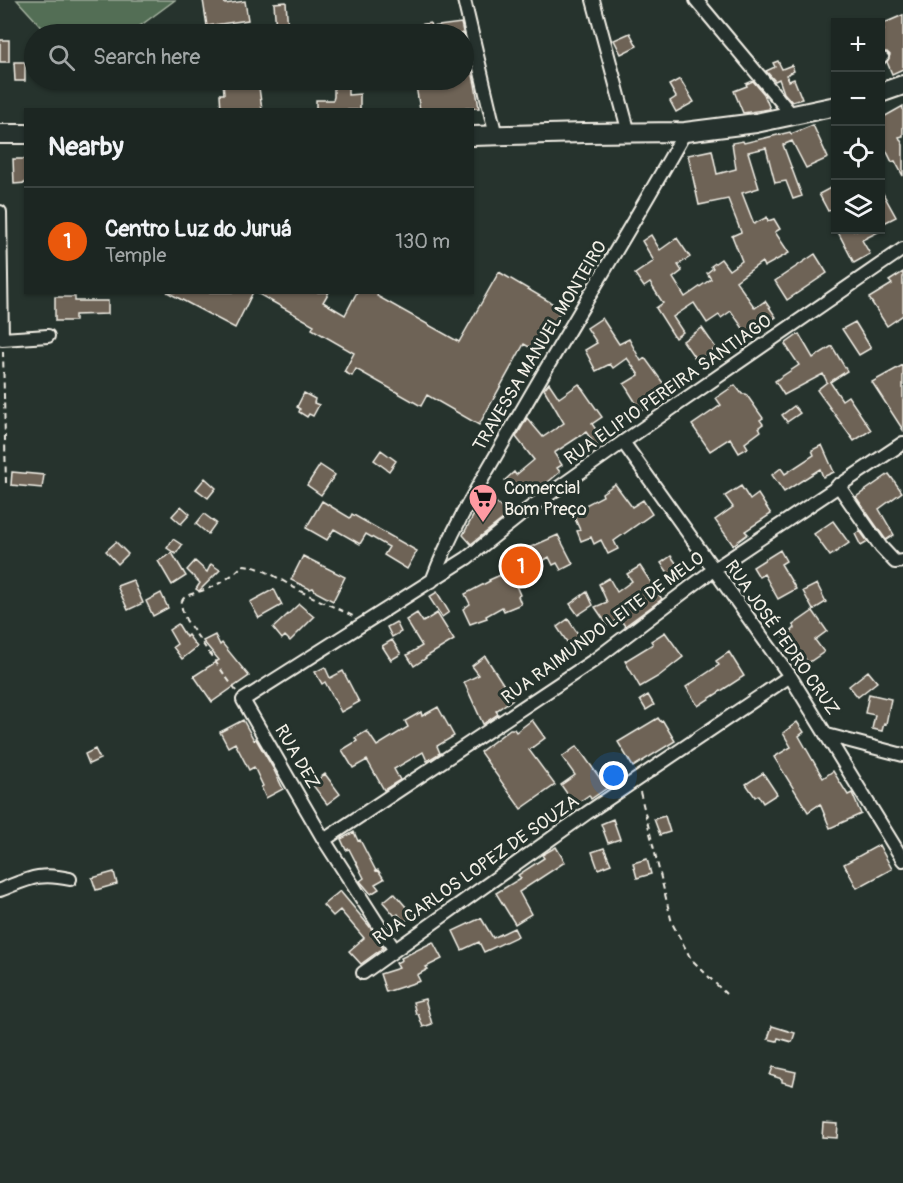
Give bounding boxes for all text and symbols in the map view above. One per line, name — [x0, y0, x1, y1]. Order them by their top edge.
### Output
map controls — [831, 18, 885, 234]
button: + — [831, 18, 885, 72]
search box — [24, 24, 474, 90]
icon: search — [45, 41, 78, 74]
text: Search here — [93, 43, 200, 71]
button: − — [831, 72, 885, 126]
button: locate — [831, 126, 885, 180]
text: Nearby — [48, 131, 124, 163]
button: layers — [831, 180, 885, 234]
text: Centro Luz do Juruá — [105, 215, 292, 243]
text: 1 — [64, 229, 71, 254]
text: 130 m — [395, 229, 450, 254]
street label: TRAVESSA MANUEL MONTEIRO — [468, 237, 612, 455]
text: Temple — [105, 243, 166, 268]
street label: RUA ELIPIO PEREIRA SANTIAGO — [560, 310, 776, 470]
place label: Comercial Bom Preço — [504, 477, 587, 521]
supermarket icon: Comercial Bom Preço — [467, 482, 499, 524]
pin: 1 — [502, 544, 540, 588]
street label: RUA RAIMUNDO LEITE DE MELO — [497, 547, 709, 709]
street label: RUA JOSÉ PEDRO CRUZ — [720, 556, 844, 720]
street label: RUA DEZ — [269, 721, 325, 793]
your location — [599, 761, 628, 790]
street label: RUA CARLOS LOPEZ DE SOUZA — [368, 790, 584, 950]

